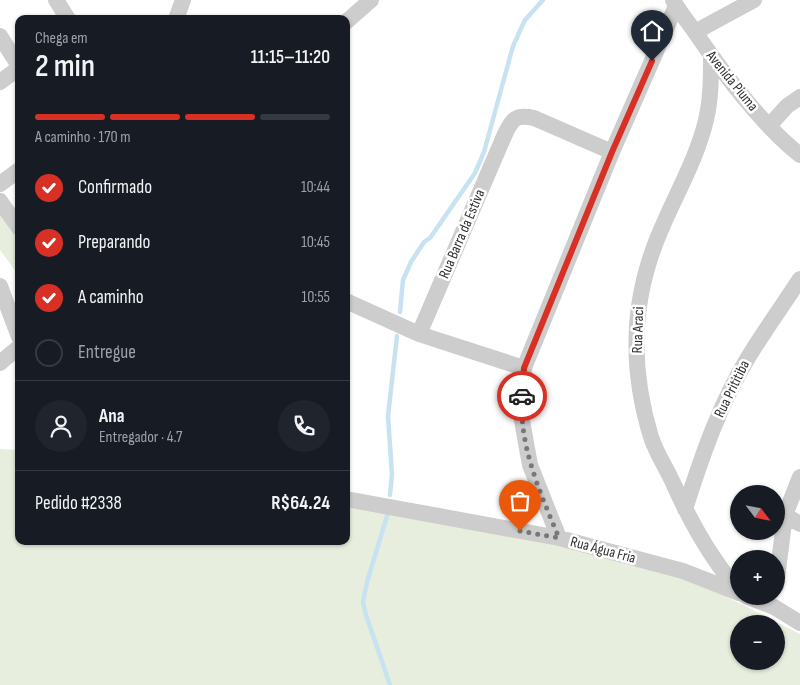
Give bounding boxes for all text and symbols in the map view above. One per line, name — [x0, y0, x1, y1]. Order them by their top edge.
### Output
pin — [631, 10, 673, 61]
icon: home — [638, 17, 666, 45]
text: Chega em — [35, 29, 88, 48]
text: 11:15–11:20 — [251, 46, 330, 69]
street label: Avenida Piuma — [701, 46, 762, 115]
text: 2 min — [35, 47, 95, 86]
text: A caminho · 170 m — [35, 128, 130, 147]
icon: check — [35, 174, 63, 202]
text: Confirmado — [78, 176, 152, 199]
text: 10:44 — [301, 178, 330, 197]
street label: Rua Barra da Estiva — [435, 186, 489, 281]
icon: check — [35, 229, 63, 257]
text: Preparando — [78, 231, 150, 254]
text: 10:45 — [301, 233, 330, 252]
icon: check — [35, 284, 63, 312]
text: A caminho — [78, 286, 144, 309]
text: 10:55 — [302, 288, 330, 307]
street label: Rua Araci — [628, 306, 648, 354]
text: Entregue — [78, 341, 136, 364]
street label: Rua Prititiba — [710, 357, 754, 421]
courier — [497, 371, 547, 421]
icon: car — [508, 382, 536, 410]
button: person — [35, 400, 87, 452]
button: phone — [278, 400, 330, 452]
text: Ana — [99, 405, 125, 428]
text: Entregador · 4.7 — [99, 428, 182, 447]
pin — [499, 480, 541, 531]
north arrow — [730, 485, 785, 540]
map controls — [730, 485, 785, 670]
icon: bag — [506, 487, 534, 515]
text: Pedido #2338 — [35, 492, 122, 515]
text: R$64.24 — [271, 492, 330, 515]
street label: Rua Água Fria — [568, 532, 638, 568]
button: + — [730, 550, 785, 605]
button: − — [730, 615, 785, 670]

